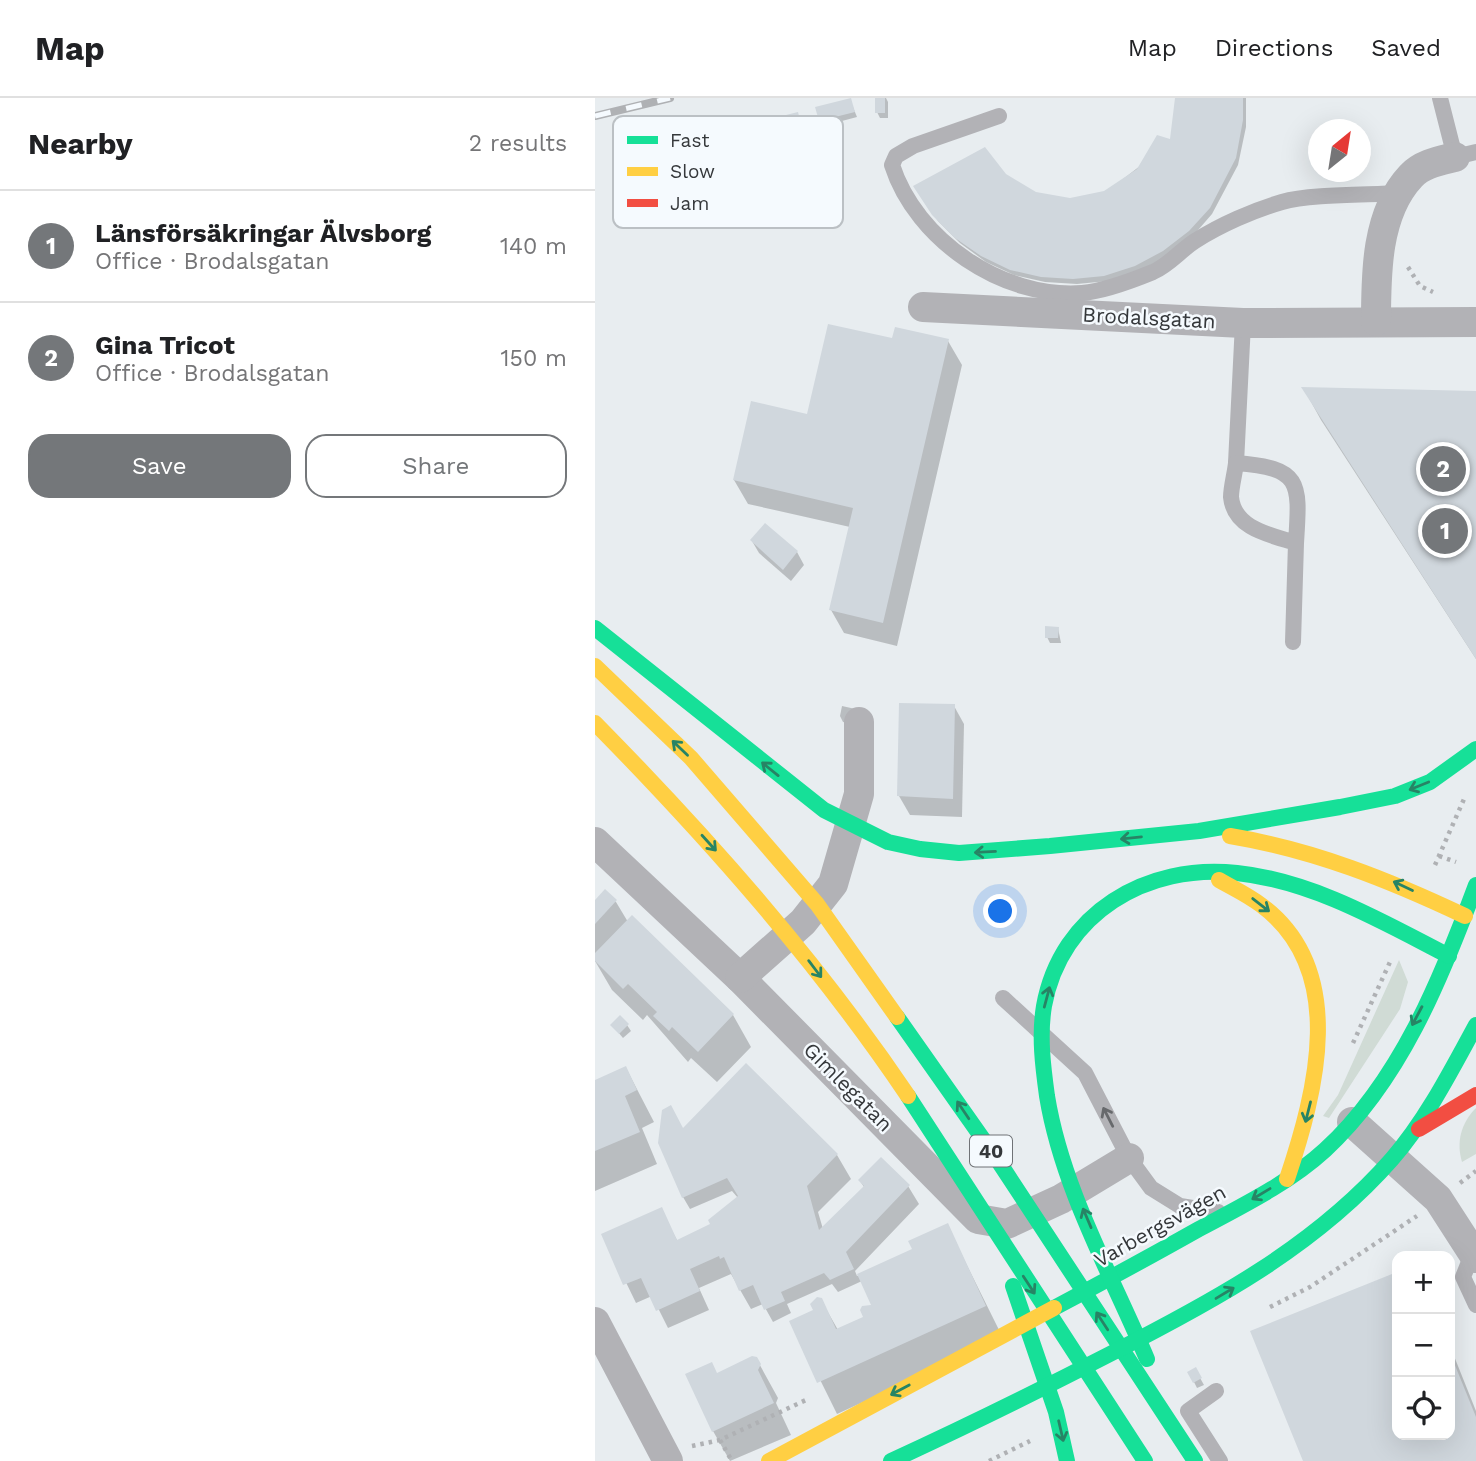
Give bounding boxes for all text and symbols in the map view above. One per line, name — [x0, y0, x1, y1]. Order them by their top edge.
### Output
text: Map — [35, 29, 105, 68]
text: Map — [1128, 34, 1177, 62]
text: Directions — [1215, 34, 1333, 62]
text: Saved — [1371, 34, 1441, 62]
legend — [613, 116, 843, 228]
north arrow — [1308, 119, 1371, 182]
text: Nearby — [28, 126, 133, 161]
text: Fast — [670, 129, 709, 152]
text: 2 results — [469, 130, 567, 157]
text: Slow — [670, 160, 715, 183]
text: Jam — [670, 192, 709, 215]
text: Länsförsäkringar Älvsborg — [95, 218, 431, 248]
text: 1 — [46, 233, 56, 260]
text: 140 m — [500, 233, 567, 260]
text: Office · Brodalsgatan — [95, 248, 330, 275]
street label: Brodalsgatan — [1082, 302, 1216, 333]
text: Gina Tricot — [95, 330, 235, 360]
text: 2 — [44, 345, 58, 372]
text: 150 m — [501, 345, 567, 372]
text: Office · Brodalsgatan — [95, 360, 330, 387]
button: Save — [28, 434, 291, 498]
button: Share — [305, 434, 567, 498]
pin: 2 — [1420, 443, 1466, 495]
pin: 1 — [1422, 505, 1468, 557]
one-way arrow — [672, 739, 689, 756]
one-way arrow — [761, 761, 780, 776]
one-way arrow — [1409, 780, 1430, 793]
one-way arrow — [1120, 832, 1143, 845]
one-way arrow — [701, 834, 718, 851]
one-way arrow — [974, 845, 997, 858]
one-way arrow — [1393, 879, 1414, 893]
your location — [983, 894, 1017, 928]
one-way arrow — [1251, 897, 1269, 912]
one-way arrow — [808, 959, 822, 978]
one-way arrow — [1042, 987, 1055, 1009]
one-way arrow — [1410, 1005, 1424, 1026]
street label: Gimlegatan — [799, 1037, 898, 1136]
one-way arrow — [1301, 1100, 1314, 1123]
one-way arrow — [956, 1101, 970, 1120]
one-way arrow — [1100, 1107, 1114, 1127]
road number: 40 — [970, 1135, 1012, 1166]
street label: Varbergsvägen — [1089, 1179, 1230, 1272]
one-way arrow — [1251, 1188, 1271, 1202]
one-way arrow — [1080, 1207, 1093, 1229]
map controls — [1392, 1251, 1455, 1440]
button: + — [1392, 1251, 1455, 1314]
one-way arrow — [1022, 1275, 1037, 1294]
one-way arrow — [1215, 1286, 1235, 1300]
one-way arrow — [1094, 1311, 1108, 1331]
button: − — [1392, 1314, 1455, 1377]
button: locate — [1392, 1377, 1455, 1440]
one-way arrow — [890, 1384, 911, 1398]
one-way arrow — [1055, 1420, 1068, 1442]

